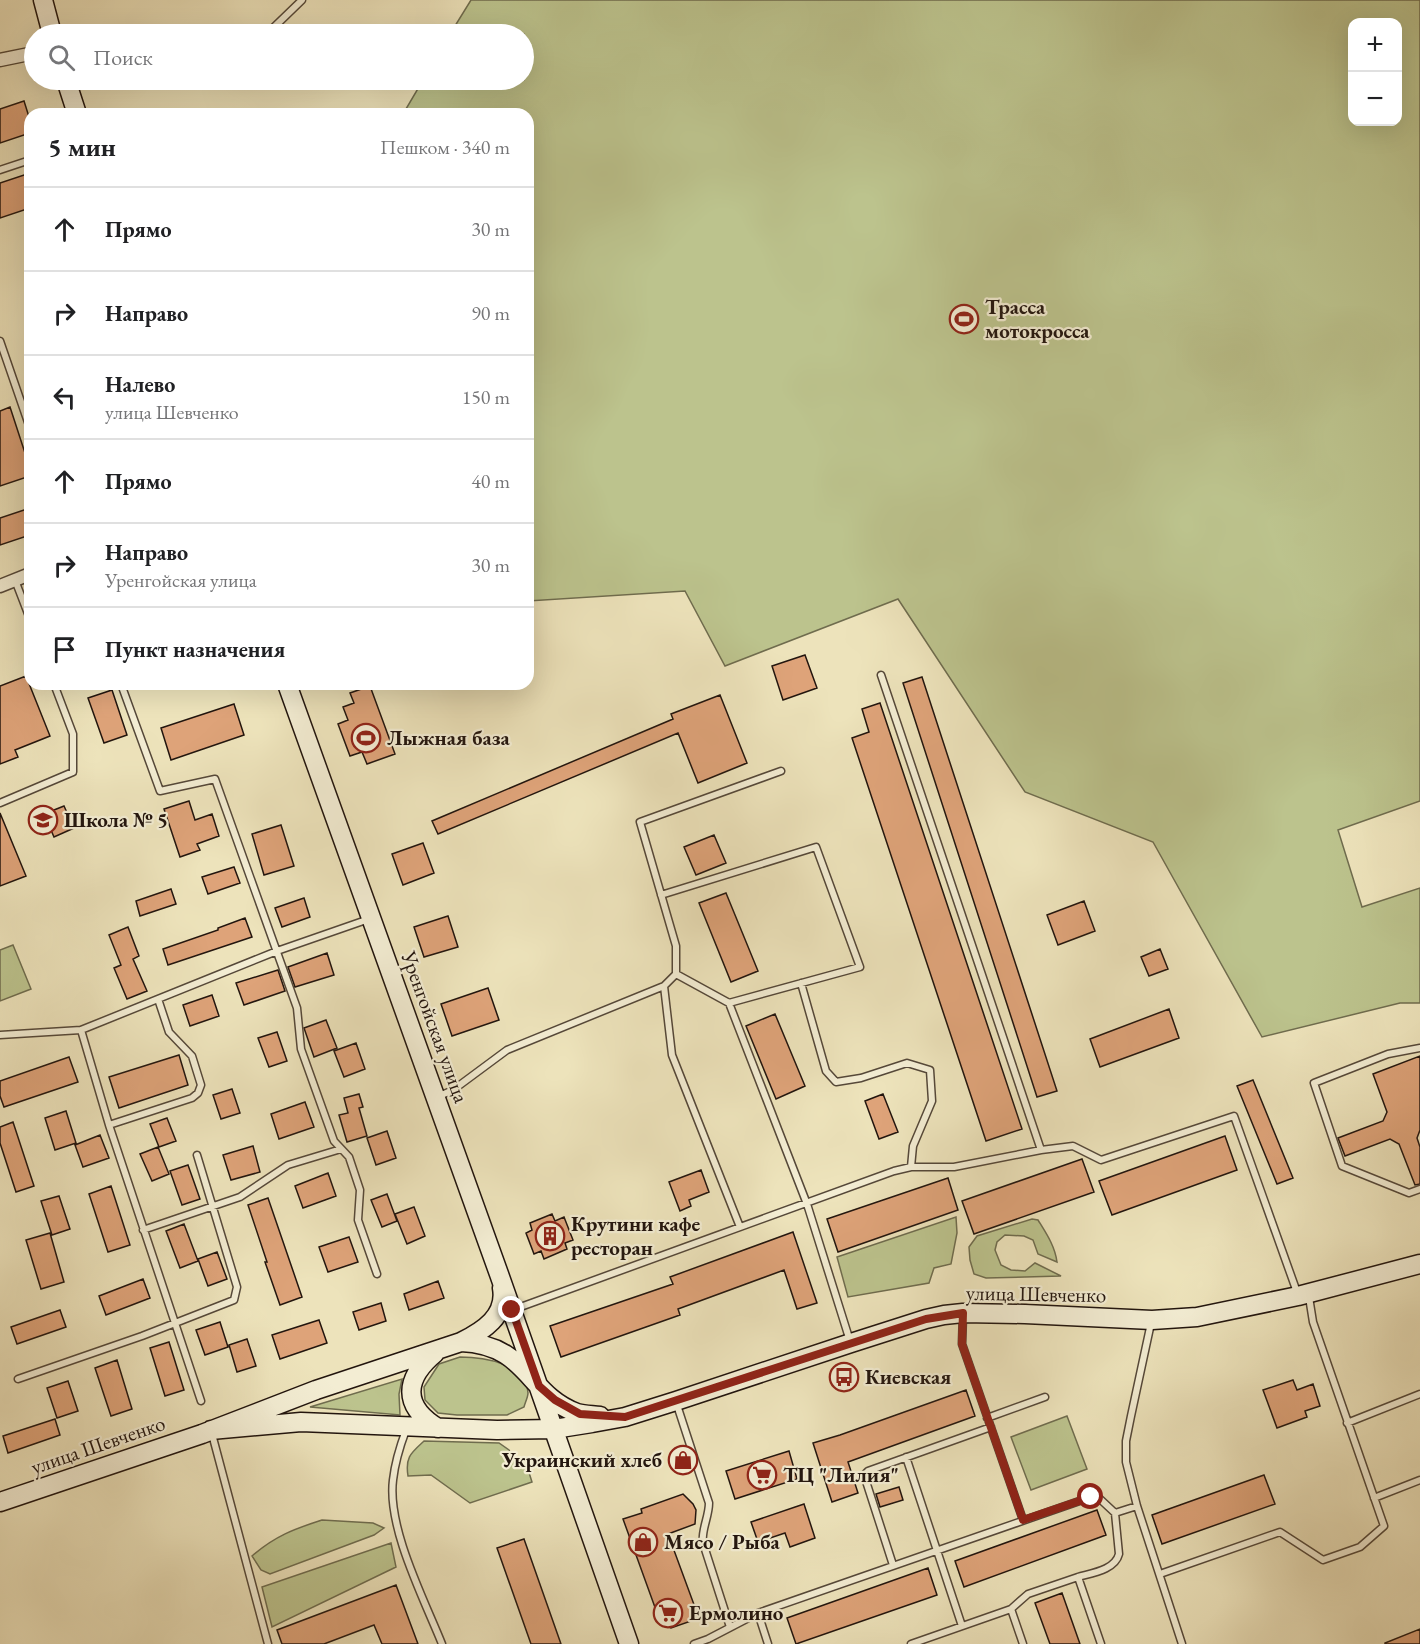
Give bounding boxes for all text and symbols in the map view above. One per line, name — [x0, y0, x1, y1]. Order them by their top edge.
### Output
map controls — [1348, 18, 1402, 126]
button: + — [1348, 18, 1402, 72]
search box — [24, 24, 534, 90]
icon: search — [45, 41, 78, 74]
text: Поиск — [93, 43, 153, 72]
button: − — [1348, 72, 1402, 126]
text: 5 мин — [48, 130, 116, 164]
text: Пешком · 340 m — [380, 134, 510, 160]
icon: ahead — [48, 213, 81, 246]
text: Прямо — [105, 215, 172, 244]
text: 30 m — [471, 216, 510, 242]
place label: Трасса мотокросса — [985, 293, 1090, 344]
icon: right — [48, 297, 81, 330]
text: Направо — [105, 299, 188, 328]
text: 90 m — [471, 300, 510, 326]
sports icon: Трасса мотокросса — [948, 303, 980, 335]
text: Налево — [105, 370, 175, 399]
icon: left — [48, 381, 81, 414]
text: 150 m — [462, 384, 510, 410]
text: улица Шевченко — [105, 399, 239, 425]
icon: ahead — [48, 465, 81, 498]
text: Прямо — [105, 467, 172, 496]
text: 40 m — [471, 468, 510, 494]
text: Направо — [105, 538, 188, 567]
icon: right — [48, 549, 81, 582]
text: 30 m — [471, 552, 510, 578]
text: Уренгойская улица — [105, 567, 257, 593]
icon: arrive — [48, 633, 81, 666]
text: Пункт назначения — [105, 635, 285, 664]
sports icon: Лыжная база — [350, 722, 382, 754]
place label: Лыжная база — [387, 724, 511, 751]
school or university icon: Школа № 5 — [27, 804, 59, 836]
place label: Школа № 5 — [64, 806, 168, 833]
street label: Уренгойская улица — [395, 946, 476, 1107]
place label: Крутини кафе ресторан — [571, 1210, 701, 1261]
building icon: Крутини кафе ресторан — [534, 1220, 566, 1252]
street label: улица Шевченко — [966, 1279, 1106, 1308]
route end — [498, 1296, 524, 1322]
bus stop icon: Киевская — [828, 1361, 860, 1393]
place label: Киевская — [865, 1363, 951, 1390]
street label: улица Шевченко — [27, 1409, 169, 1480]
shop icon: Украинский хлеб — [667, 1444, 699, 1476]
place label: Украинский хлеб — [501, 1446, 662, 1473]
supermarket icon: ТЦ "Лилия" — [746, 1459, 778, 1491]
place label: ТЦ "Лилия" — [783, 1461, 899, 1488]
route start — [1077, 1483, 1103, 1509]
shop icon: Мясо / Рыба — [627, 1526, 659, 1558]
place label: Мясо / Рыба — [664, 1528, 780, 1555]
supermarket icon: Ермолино — [652, 1597, 684, 1629]
place label: Ермолино — [689, 1599, 784, 1626]

